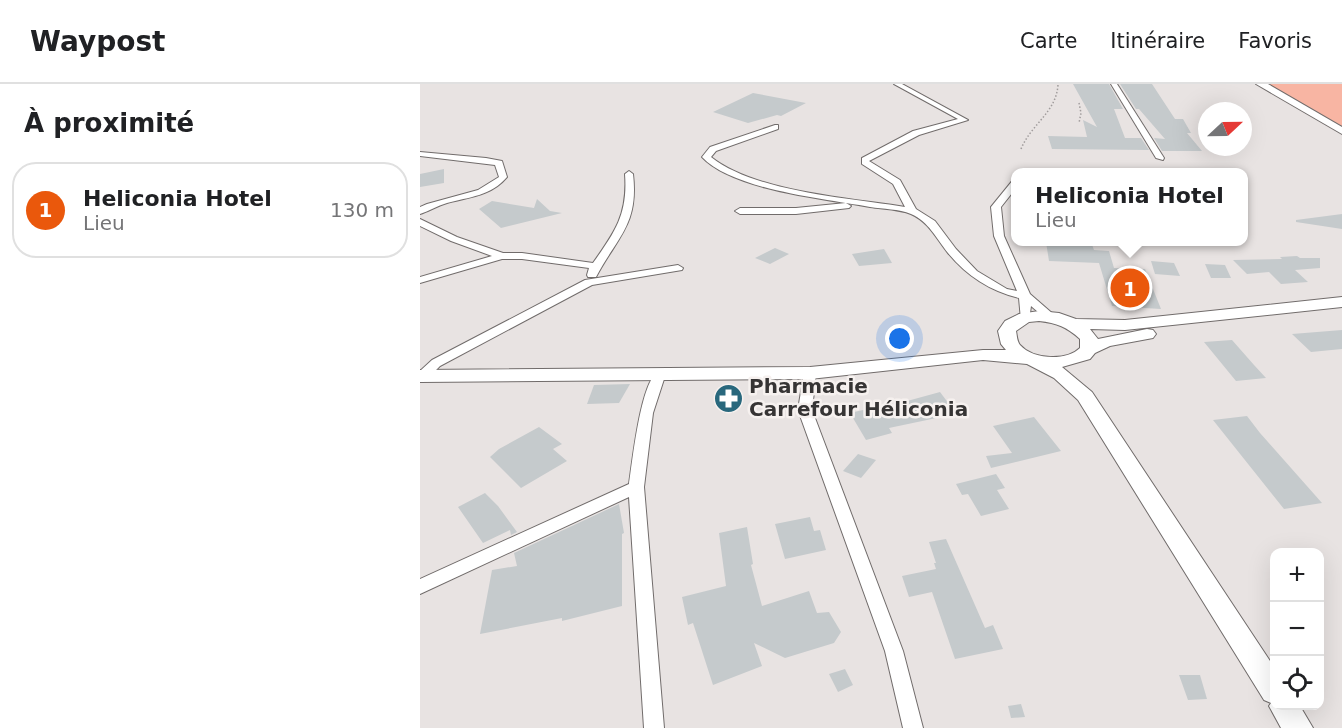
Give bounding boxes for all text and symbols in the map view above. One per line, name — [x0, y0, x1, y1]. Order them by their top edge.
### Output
text: Waypost — [30, 25, 166, 58]
text: Carte — [1020, 29, 1077, 53]
text: Itinéraire — [1110, 29, 1205, 53]
text: Favoris — [1238, 29, 1312, 53]
north arrow — [1198, 102, 1252, 156]
text: À proximité — [24, 108, 194, 138]
popup — [1011, 168, 1248, 246]
text: Heliconia Hotel — [1035, 183, 1224, 208]
text: Heliconia Hotel — [83, 186, 272, 211]
text: 1 — [39, 198, 52, 222]
text: 130 m — [330, 198, 394, 222]
text: Lieu — [1035, 208, 1077, 232]
text: Lieu — [83, 211, 125, 235]
pin: 1 — [1110, 266, 1150, 310]
your location — [885, 324, 914, 353]
place label: Pharmacie Carrefour Héliconia — [749, 374, 968, 421]
pharmacy icon: Pharmacie Carrefour Héliconia — [712, 382, 744, 414]
map controls — [1270, 548, 1324, 710]
button: + — [1270, 548, 1324, 602]
button: − — [1270, 602, 1324, 656]
button: locate — [1270, 656, 1324, 710]

